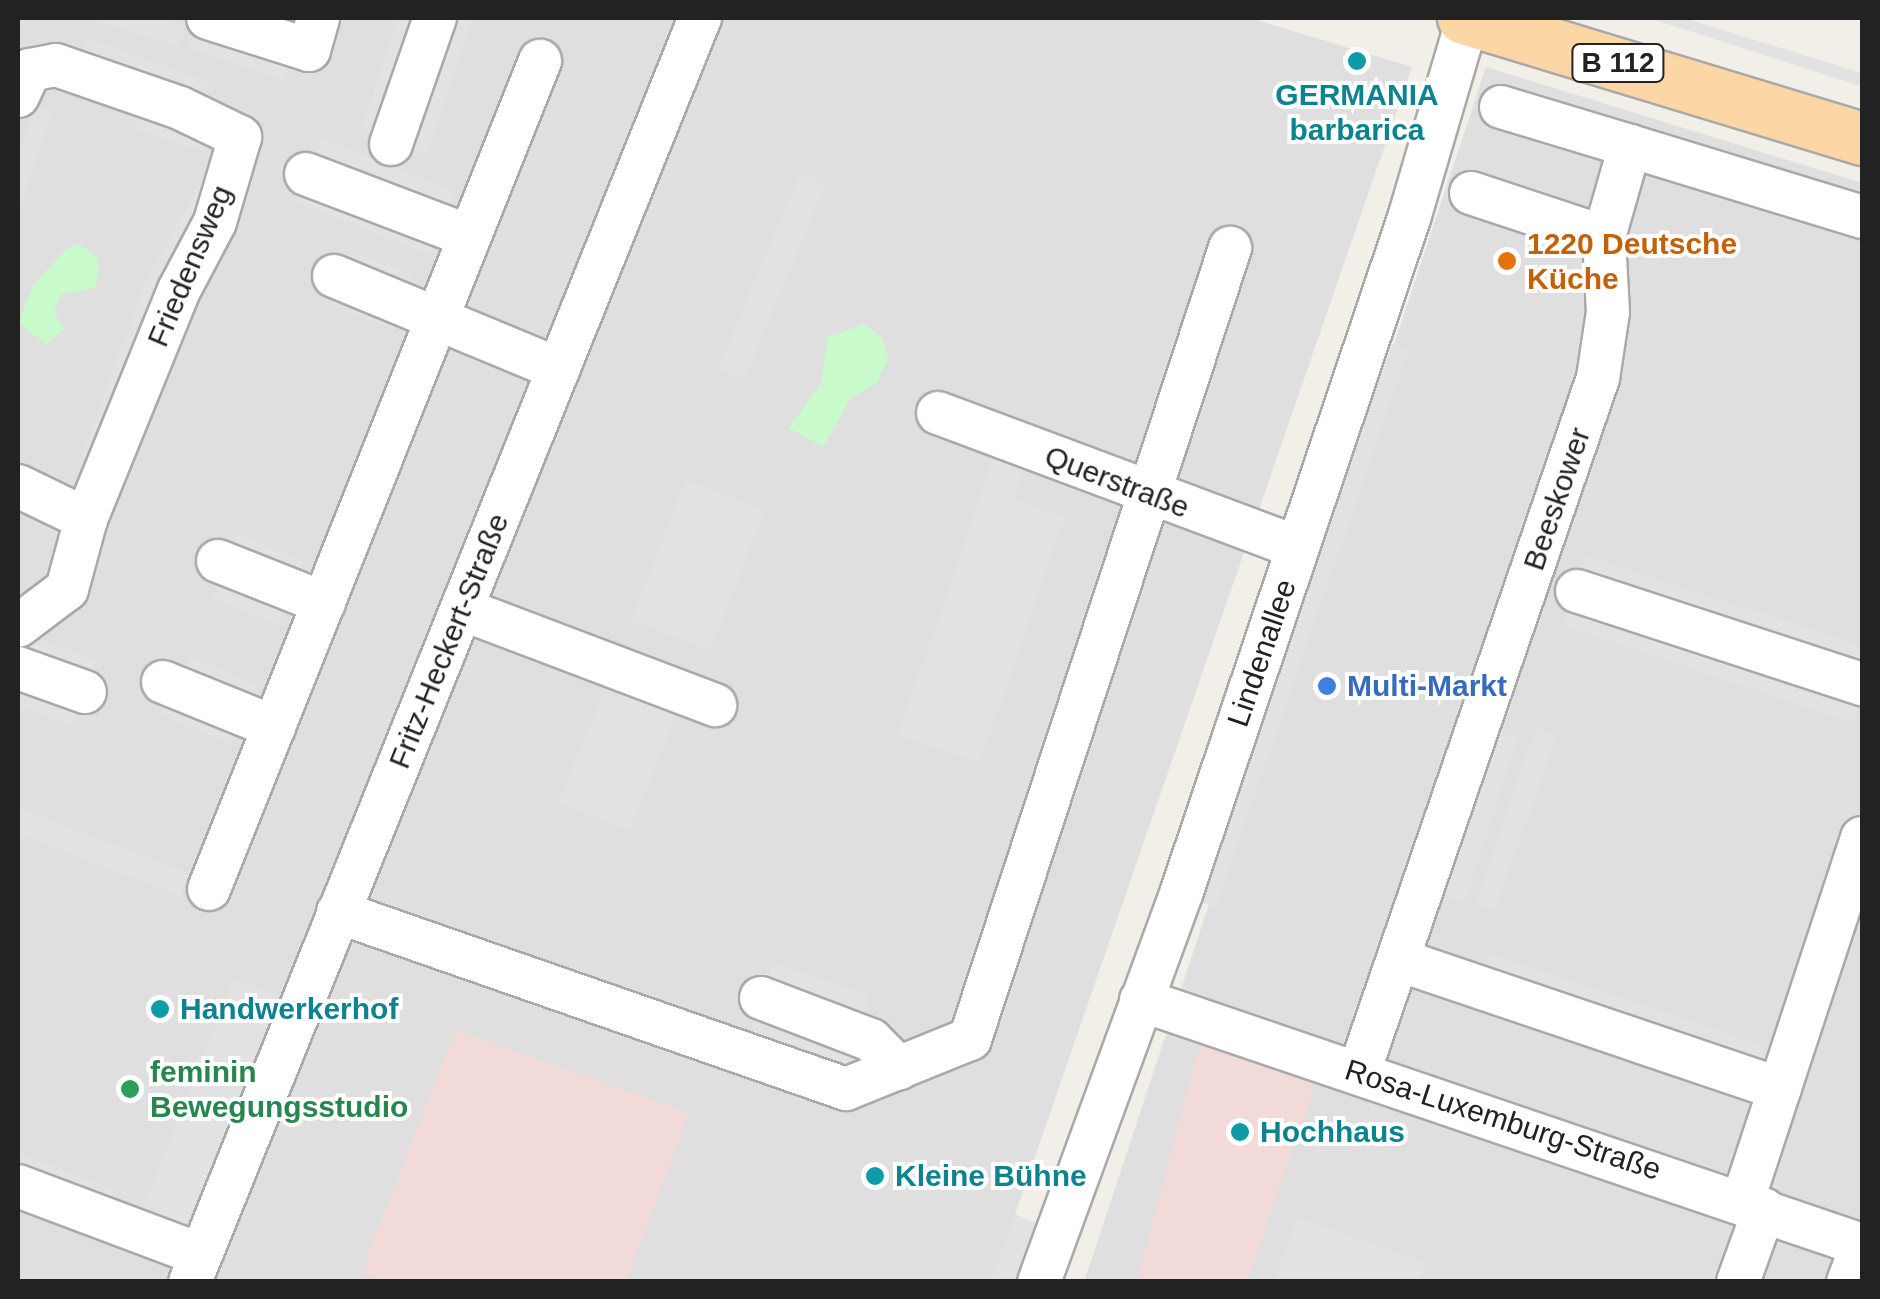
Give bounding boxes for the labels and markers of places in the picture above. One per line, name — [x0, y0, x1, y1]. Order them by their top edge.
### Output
marker: GERMANIA barbarica — [1346, 50, 1368, 72]
place label: GERMANIA barbarica — [1275, 77, 1439, 148]
place label: 1220 Deutsche Küche — [1527, 226, 1737, 296]
marker: 1220 Deutsche Küche — [1496, 250, 1518, 272]
place label: Multi-Markt — [1347, 668, 1507, 704]
marker: Multi-Markt — [1316, 675, 1338, 697]
place label: Handwerkerhof — [180, 991, 398, 1027]
marker: Handwerkerhof — [149, 998, 171, 1020]
place label: feminin Bewegungsstudio — [150, 1054, 408, 1124]
marker: feminin Bewegungsstudio — [119, 1078, 141, 1100]
place label: Hochhaus — [1260, 1114, 1405, 1150]
marker: Hochhaus — [1229, 1121, 1251, 1143]
place label: Kleine Bühne — [895, 1158, 1087, 1194]
marker: Kleine Bühne — [864, 1165, 886, 1187]

